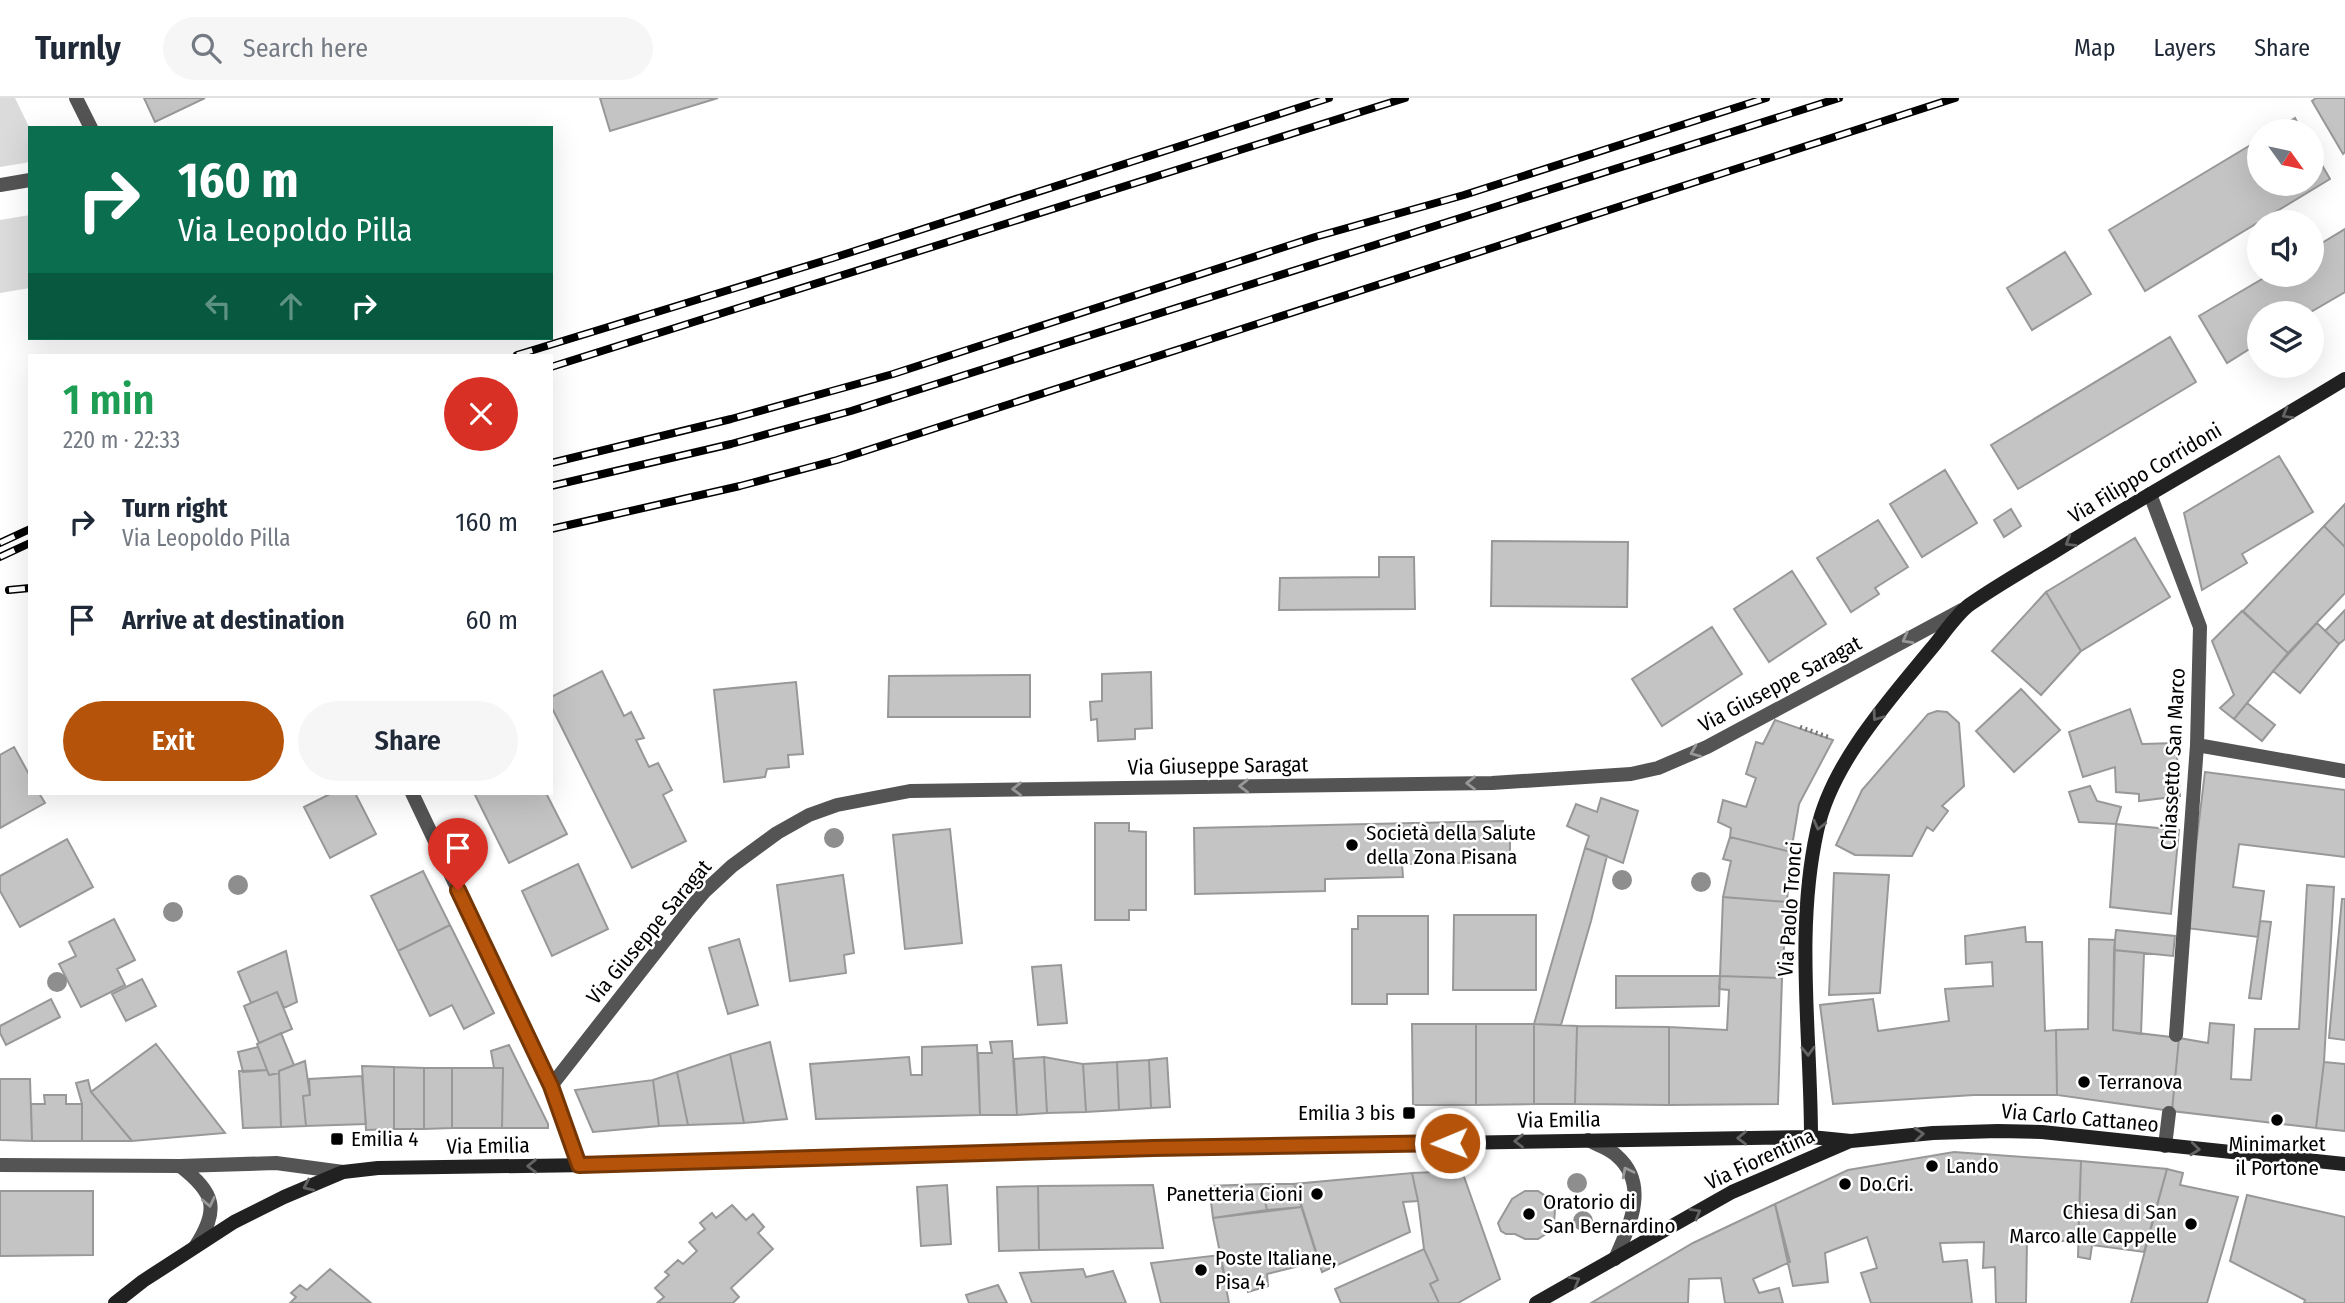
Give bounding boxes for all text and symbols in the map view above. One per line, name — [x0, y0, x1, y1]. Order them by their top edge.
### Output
search box — [163, 17, 653, 80]
text: Turnly — [35, 28, 121, 68]
icon: search — [187, 29, 225, 67]
text: Search here — [243, 33, 368, 64]
text: Map — [2074, 34, 2116, 62]
text: Layers — [2154, 34, 2216, 62]
text: Share — [2254, 34, 2310, 62]
north arrow — [2247, 119, 2324, 196]
map controls — [2247, 119, 2324, 378]
text: 160 m — [178, 151, 299, 210]
icon: right — [63, 154, 154, 245]
button: sound — [2247, 210, 2324, 287]
text: Via Leopoldo Pilla — [178, 211, 413, 249]
icon: left — [199, 287, 237, 325]
icon: ahead — [272, 287, 310, 325]
icon: right — [345, 287, 383, 325]
button: layers — [2247, 301, 2324, 378]
text: 1 min — [63, 375, 154, 425]
button: close — [444, 377, 518, 451]
one-way arrow — [2281, 406, 2294, 419]
street label: Via Filippo Corridoni — [2064, 417, 2226, 529]
text: 220 m · 22:33 — [63, 426, 180, 454]
text: Turn right — [122, 493, 228, 524]
icon: right — [63, 503, 101, 541]
text: 160 m — [455, 507, 518, 538]
text: Via Leopoldo Pilla — [122, 524, 291, 552]
one-way arrow — [2064, 534, 2077, 547]
icon: arrive — [63, 601, 101, 639]
text: Arrive at destination — [122, 605, 345, 636]
text: 60 m — [465, 605, 518, 636]
street label: Via Giuseppe Saragat — [1694, 630, 1866, 738]
one-way arrow — [1902, 631, 1915, 645]
street label: Chiassetto San Marco — [2155, 667, 2191, 851]
button: Exit — [63, 701, 284, 781]
button: Share — [298, 701, 518, 781]
one-way arrow — [1873, 708, 1886, 721]
one-way arrow — [1690, 744, 1702, 758]
street label: Via Giuseppe Saragat — [1127, 751, 1309, 781]
one-way arrow — [1466, 776, 1477, 791]
one-way arrow — [1238, 778, 1249, 794]
one-way arrow — [1011, 781, 1022, 796]
pin — [428, 818, 488, 890]
one-way arrow — [1813, 819, 1827, 831]
place label: Società della Salute della Zona Pisana — [1366, 820, 1536, 870]
icon: arrive — [439, 829, 477, 867]
marker: Società della Salute della Zona Pisana — [1344, 837, 1360, 853]
street label: Via Paolo Tronci — [1772, 840, 1808, 978]
street label: Via Giuseppe Saragat — [581, 854, 717, 1010]
one-way arrow — [1800, 1046, 1815, 1057]
place label: Terranova — [2098, 1069, 2183, 1095]
marker: Terranova — [2076, 1074, 2092, 1090]
street label: Via Carlo Cattaneo — [2000, 1098, 2160, 1138]
place label: Emilia 3 bis — [1298, 1100, 1395, 1126]
marker: Emilia 3 bis — [1401, 1105, 1417, 1121]
position arrow — [1413, 1106, 1487, 1180]
street label: Via Emilia — [1517, 1106, 1601, 1134]
marker: Minimarket il Portone — [2269, 1112, 2285, 1128]
street label: Via Fiorentina — [1701, 1122, 1819, 1196]
place label: Emilia 4 — [351, 1126, 418, 1152]
one-way arrow — [1914, 1127, 1925, 1142]
one-way arrow — [1737, 1130, 1747, 1146]
marker: Emilia 4 — [329, 1131, 345, 1147]
place label: Minimarket il Portone — [2228, 1131, 2326, 1181]
street label: Via Emilia — [446, 1132, 530, 1160]
one-way arrow — [1513, 1134, 1524, 1149]
one-way arrow — [2190, 1141, 2201, 1156]
place label: Lando — [1946, 1153, 1999, 1179]
one-way arrow — [527, 1158, 537, 1174]
marker: Lando — [1924, 1158, 1940, 1174]
one-way arrow — [1622, 1167, 1636, 1179]
place label: Do.Cri. — [1859, 1171, 1914, 1197]
marker: Do.Cri. — [1837, 1176, 1853, 1192]
one-way arrow — [303, 1178, 315, 1192]
place label: Panetteria Cioni — [1166, 1181, 1303, 1207]
marker: Panetteria Cioni — [1309, 1186, 1325, 1202]
place label: Oratorio di San Bernardino — [1543, 1189, 1676, 1239]
one-way arrow — [200, 1196, 215, 1208]
place label: Chiesa di San Marco alle Cappelle — [2009, 1199, 2177, 1249]
marker: Oratorio di San Bernardino — [1521, 1206, 1537, 1222]
one-way arrow — [1688, 1208, 1701, 1221]
marker: Chiesa di San Marco alle Cappelle — [2183, 1216, 2199, 1232]
place label: Poste Italiane, Pisa 4 — [1215, 1245, 1336, 1295]
marker: Poste Italiane, Pisa 4 — [1193, 1262, 1209, 1278]
one-way arrow — [1568, 1276, 1581, 1289]

